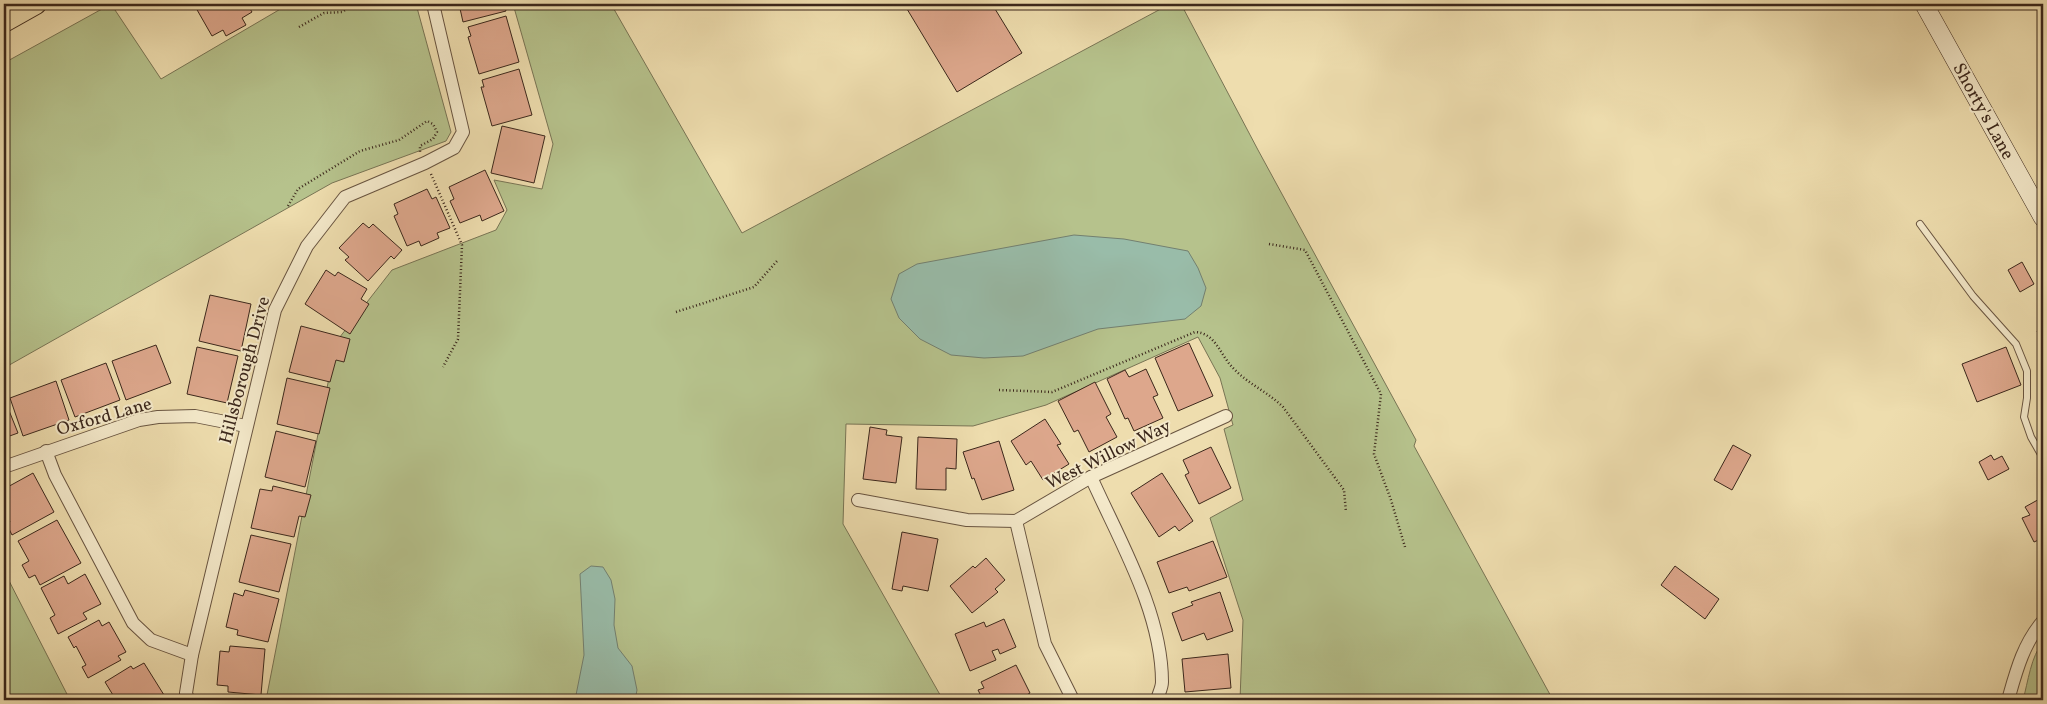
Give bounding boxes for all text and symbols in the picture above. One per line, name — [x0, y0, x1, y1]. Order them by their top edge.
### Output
street label: Shorty's Lane — [1946, 59, 2020, 165]
street label: Hillsborough Drive — [214, 294, 277, 447]
street label: Oxford Lane — [54, 392, 155, 443]
street label: West Willow Way — [1042, 414, 1176, 497]

